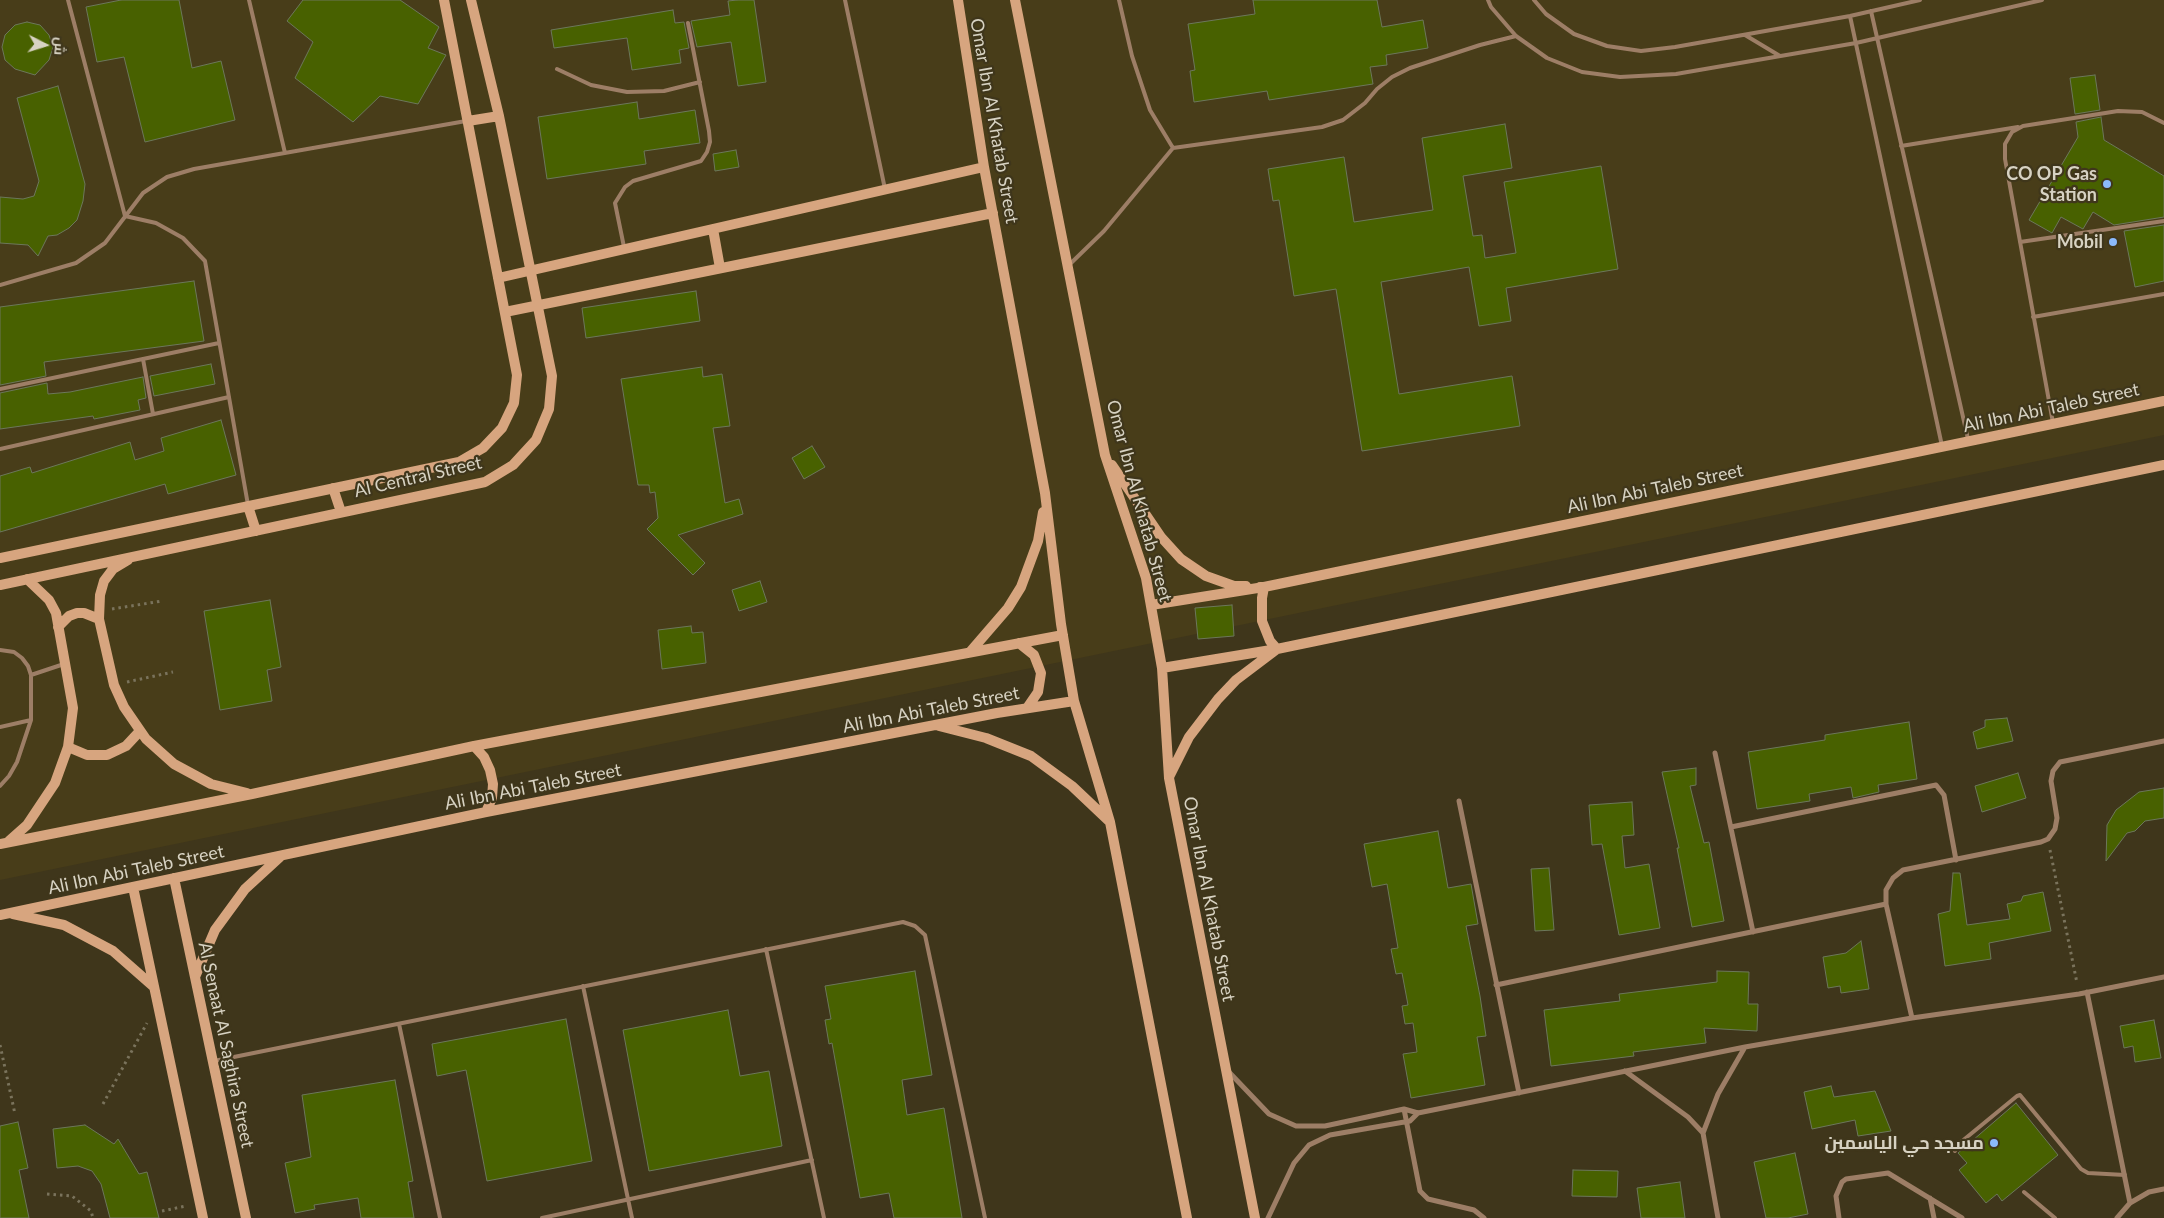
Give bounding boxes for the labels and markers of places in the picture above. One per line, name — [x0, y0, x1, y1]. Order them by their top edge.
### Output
place label: CO OP Gas Station — [2006, 163, 2097, 205]
marker: CO OP Gas Station — [2101, 178, 2113, 190]
place label: Mobil — [2057, 231, 2103, 253]
marker: Mobil — [2107, 236, 2119, 248]
place label: مسجد حي الياسمين — [1824, 1132, 1984, 1154]
marker: مسجد حي الياسمين — [1988, 1137, 2000, 1149]

